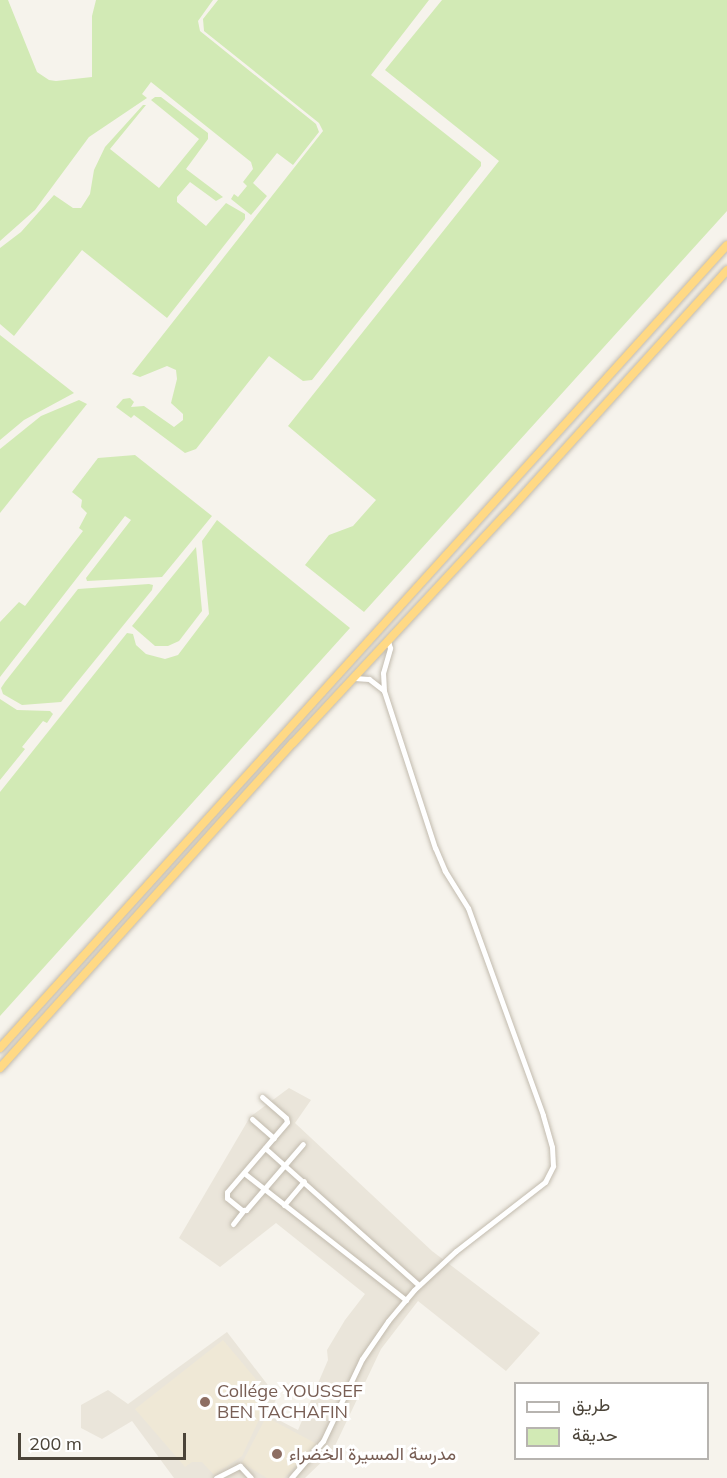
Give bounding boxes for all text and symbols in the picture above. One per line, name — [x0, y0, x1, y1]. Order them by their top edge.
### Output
place label: Collége YOUSSEF BEN TACHAFIN — [217, 1381, 363, 1424]
legend — [514, 1382, 709, 1460]
text: طريق — [572, 1393, 610, 1416]
marker: Collége YOUSSEF BEN TACHAFIN — [198, 1395, 212, 1409]
scale bar — [21, 1421, 189, 1459]
text: حديقة — [572, 1423, 618, 1446]
text: 200 m — [29, 1432, 82, 1455]
place label: مدرسة المسيرة الخضراء — [289, 1443, 456, 1465]
marker: مدرسة المسيرة الخضراء — [270, 1447, 284, 1461]

